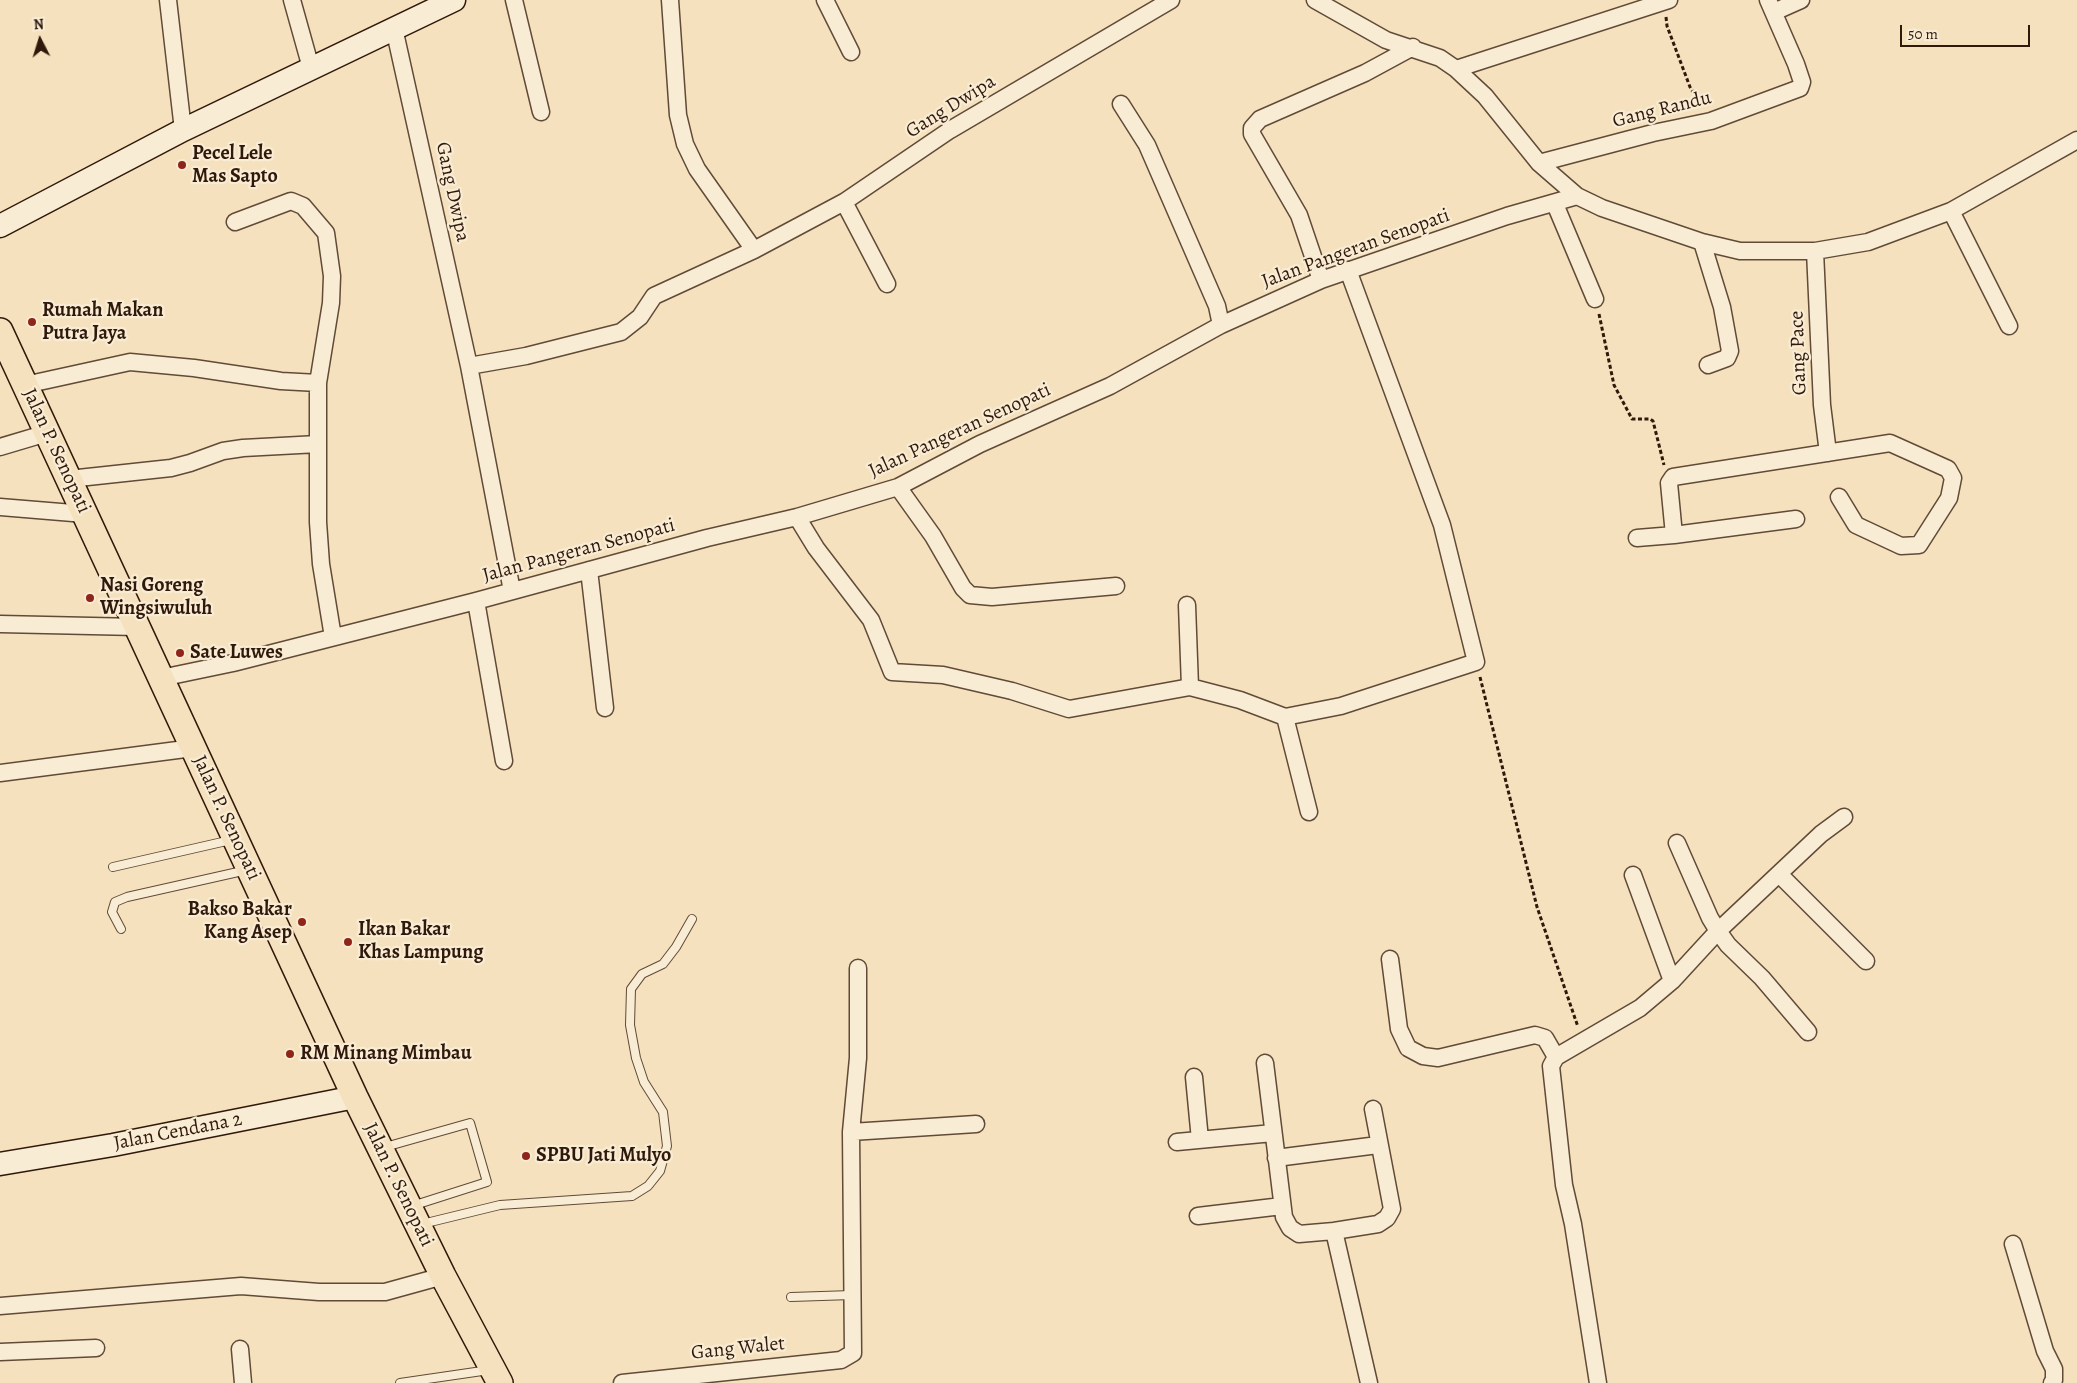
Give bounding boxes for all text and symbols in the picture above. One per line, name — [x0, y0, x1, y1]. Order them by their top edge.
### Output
north arrow — [15, 15, 65, 65]
text: N — [33, 15, 45, 34]
scale bar — [1902, 15, 2032, 47]
text: 50 m — [1908, 24, 1938, 44]
street label: Gang Dwipa — [902, 70, 1000, 144]
street label: Gang Randu — [1610, 86, 1714, 134]
street label: Gang Dwipa — [430, 140, 474, 244]
place label: Pecel Lele Mas Sapto — [192, 142, 278, 189]
marker: Pecel Lele Mas Sapto — [176, 159, 188, 171]
street label: Jalan Pangeran Senopati — [1259, 204, 1453, 294]
place label: Rumah Makan Putra Jaya — [42, 299, 163, 346]
street label: Gang Pace — [1786, 310, 1812, 396]
marker: Rumah Makan Putra Jaya — [26, 316, 38, 328]
street label: Jalan Pangeran Senopati — [865, 378, 1055, 484]
street label: Jalan P. Senopati — [17, 385, 95, 517]
street label: Jalan Pangeran Senopati — [480, 514, 678, 588]
place label: Nasi Goreng Wingsiwuluh — [100, 574, 212, 621]
marker: Nasi Goreng Wingsiwuluh — [84, 592, 96, 604]
place label: Sate Luwes — [190, 641, 283, 665]
marker: Sate Luwes — [174, 647, 186, 659]
street label: Jalan P. Senopati — [187, 752, 265, 884]
place label: Bakso Bakar Kang Asep — [187, 898, 292, 945]
marker: Bakso Bakar Kang Asep — [296, 916, 308, 928]
place label: Ikan Bakar Khas Lampung — [358, 918, 483, 965]
marker: Ikan Bakar Khas Lampung — [342, 936, 354, 948]
place label: RM Minang Mimbau — [300, 1042, 472, 1066]
marker: RM Minang Mimbau — [284, 1048, 296, 1060]
street label: Jalan Cendana 2 — [112, 1108, 244, 1156]
street label: Jalan P. Senopati — [358, 1119, 438, 1251]
place label: SPBU Jati Mulyo — [536, 1144, 671, 1168]
marker: SPBU Jati Mulyo — [520, 1150, 532, 1162]
street label: Gang Walet — [690, 1332, 786, 1366]

